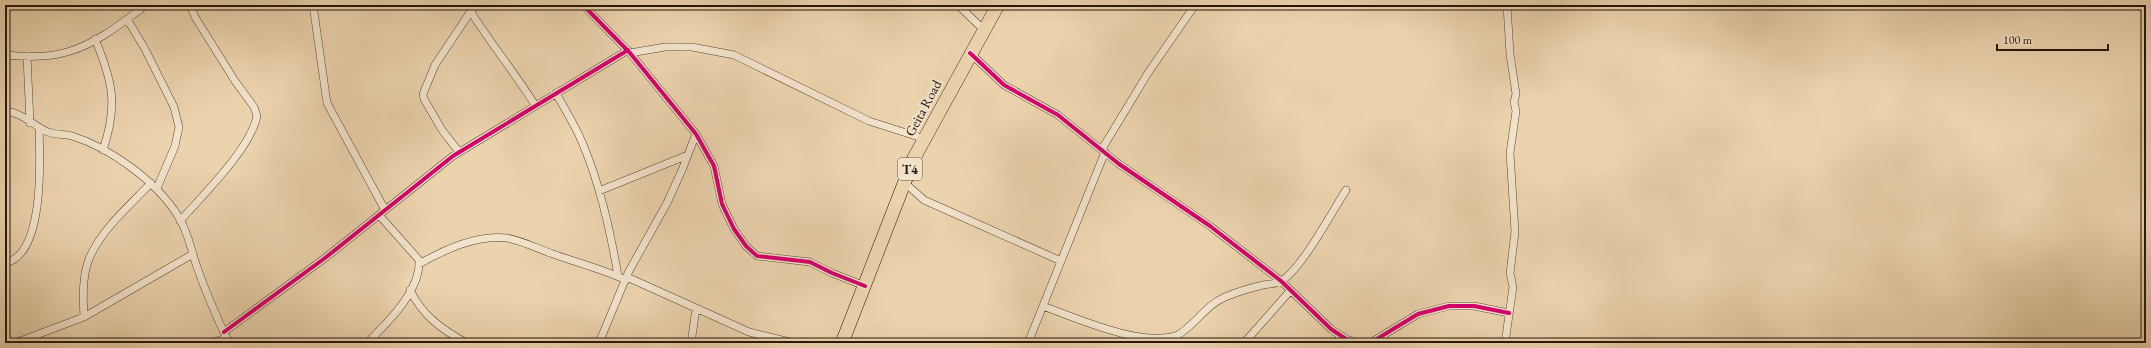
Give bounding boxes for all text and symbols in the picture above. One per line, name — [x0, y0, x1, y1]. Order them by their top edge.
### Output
scale bar — [1997, 26, 2108, 52]
text: 100 m — [2003, 32, 2033, 48]
street label: Geita Road — [901, 76, 946, 139]
road number: T4 — [898, 158, 922, 180]

